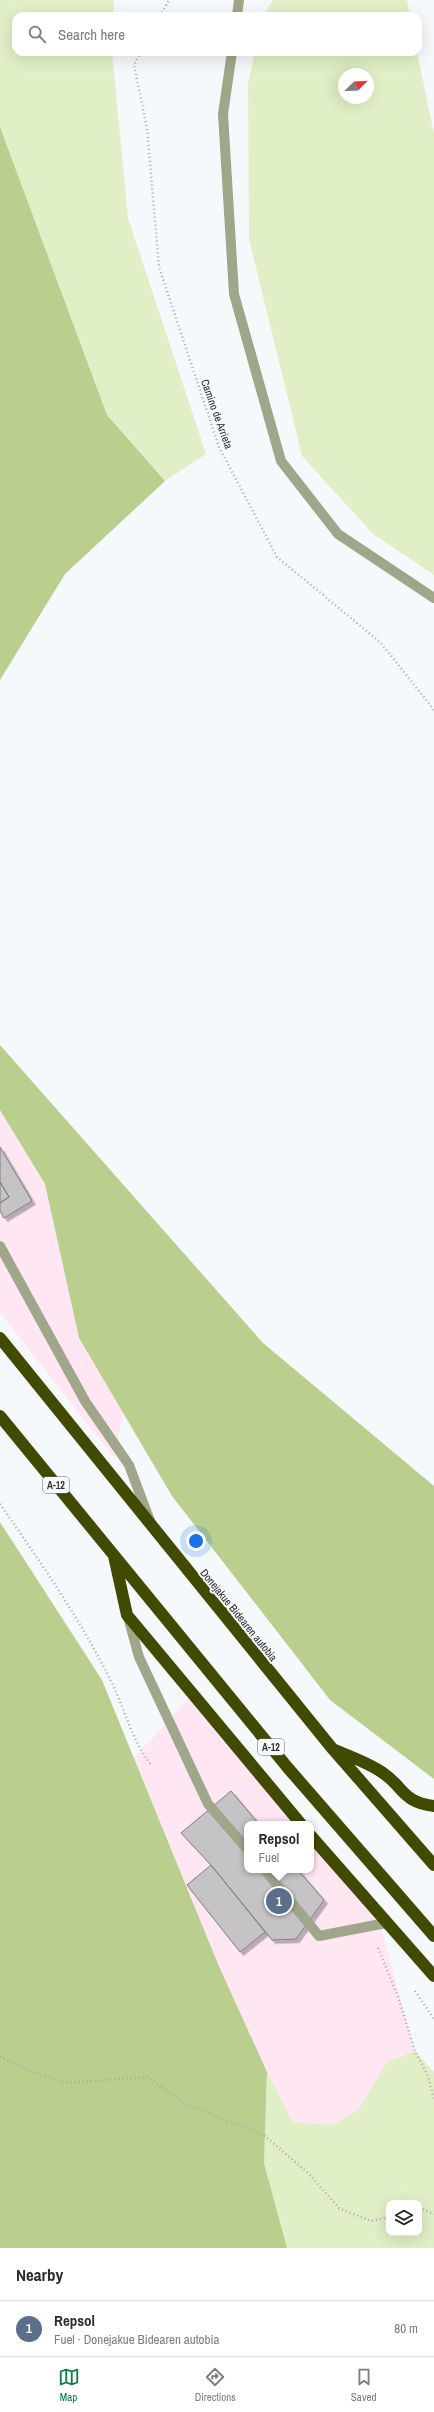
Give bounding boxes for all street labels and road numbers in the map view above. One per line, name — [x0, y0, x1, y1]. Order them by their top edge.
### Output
street label: Camino de Arrieta — [198, 377, 236, 451]
road number: A-12 — [43, 1477, 69, 1493]
street label: Donejakue Bidearen autobia — [197, 1566, 281, 1664]
road number: A-12 — [258, 1739, 284, 1755]

